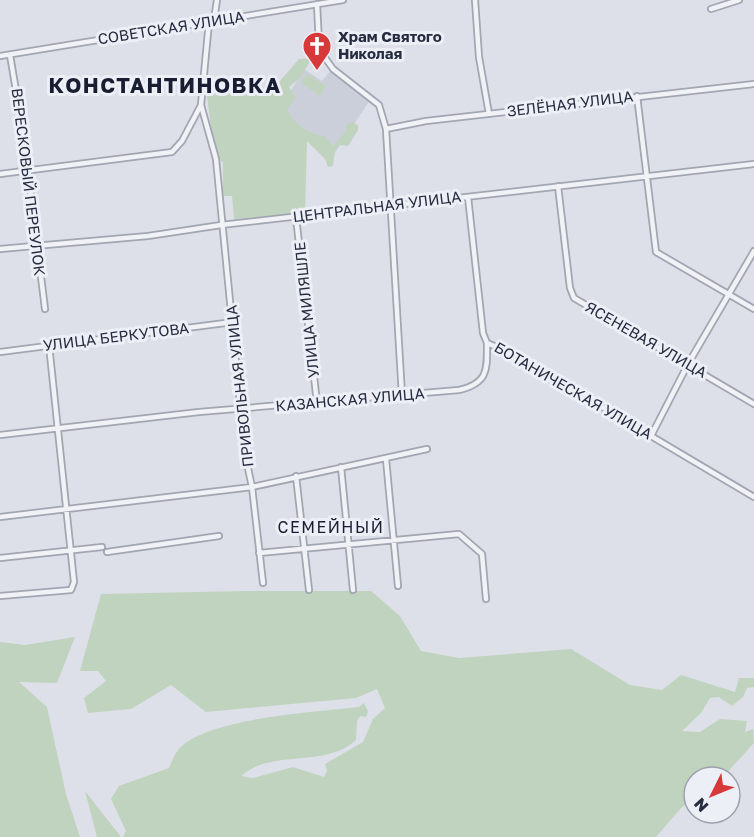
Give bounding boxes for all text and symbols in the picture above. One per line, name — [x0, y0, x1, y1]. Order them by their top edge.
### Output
street label: СОВЕТСКАЯ УЛИЦА — [96, 7, 245, 47]
place label: Храм Святого Николая — [338, 27, 442, 62]
church icon: Храм Святого Николая — [301, 30, 333, 72]
district label: КОНСТАНТИНОВКА — [48, 72, 282, 98]
street label: ЗЕЛЁНАЯ УЛИЦА — [506, 86, 634, 120]
street label: ВЕРЕСКОВЫЙ ПЕРЕУЛОК — [9, 87, 50, 277]
street label: ЦЕНТРАЛЬНАЯ УЛИЦА — [292, 187, 462, 225]
street label: УЛИЦА МИЛЯШЛЕ — [290, 241, 322, 379]
street label: ЯСЕНЕВАЯ УЛИЦА — [583, 297, 710, 381]
street label: ПРИВОЛЬНАЯ УЛИЦА — [222, 304, 256, 468]
street label: УЛИЦА БЕРКУТОВА — [42, 318, 190, 354]
street label: БОТАНИЧЕСКАЯ УЛИЦА — [491, 338, 656, 443]
street label: КАЗАНСКАЯ УЛИЦА — [275, 384, 425, 414]
district label: СЕМЕЙНЫЙ — [278, 517, 384, 537]
north arrow — [682, 765, 742, 825]
text: N — [690, 794, 712, 817]

